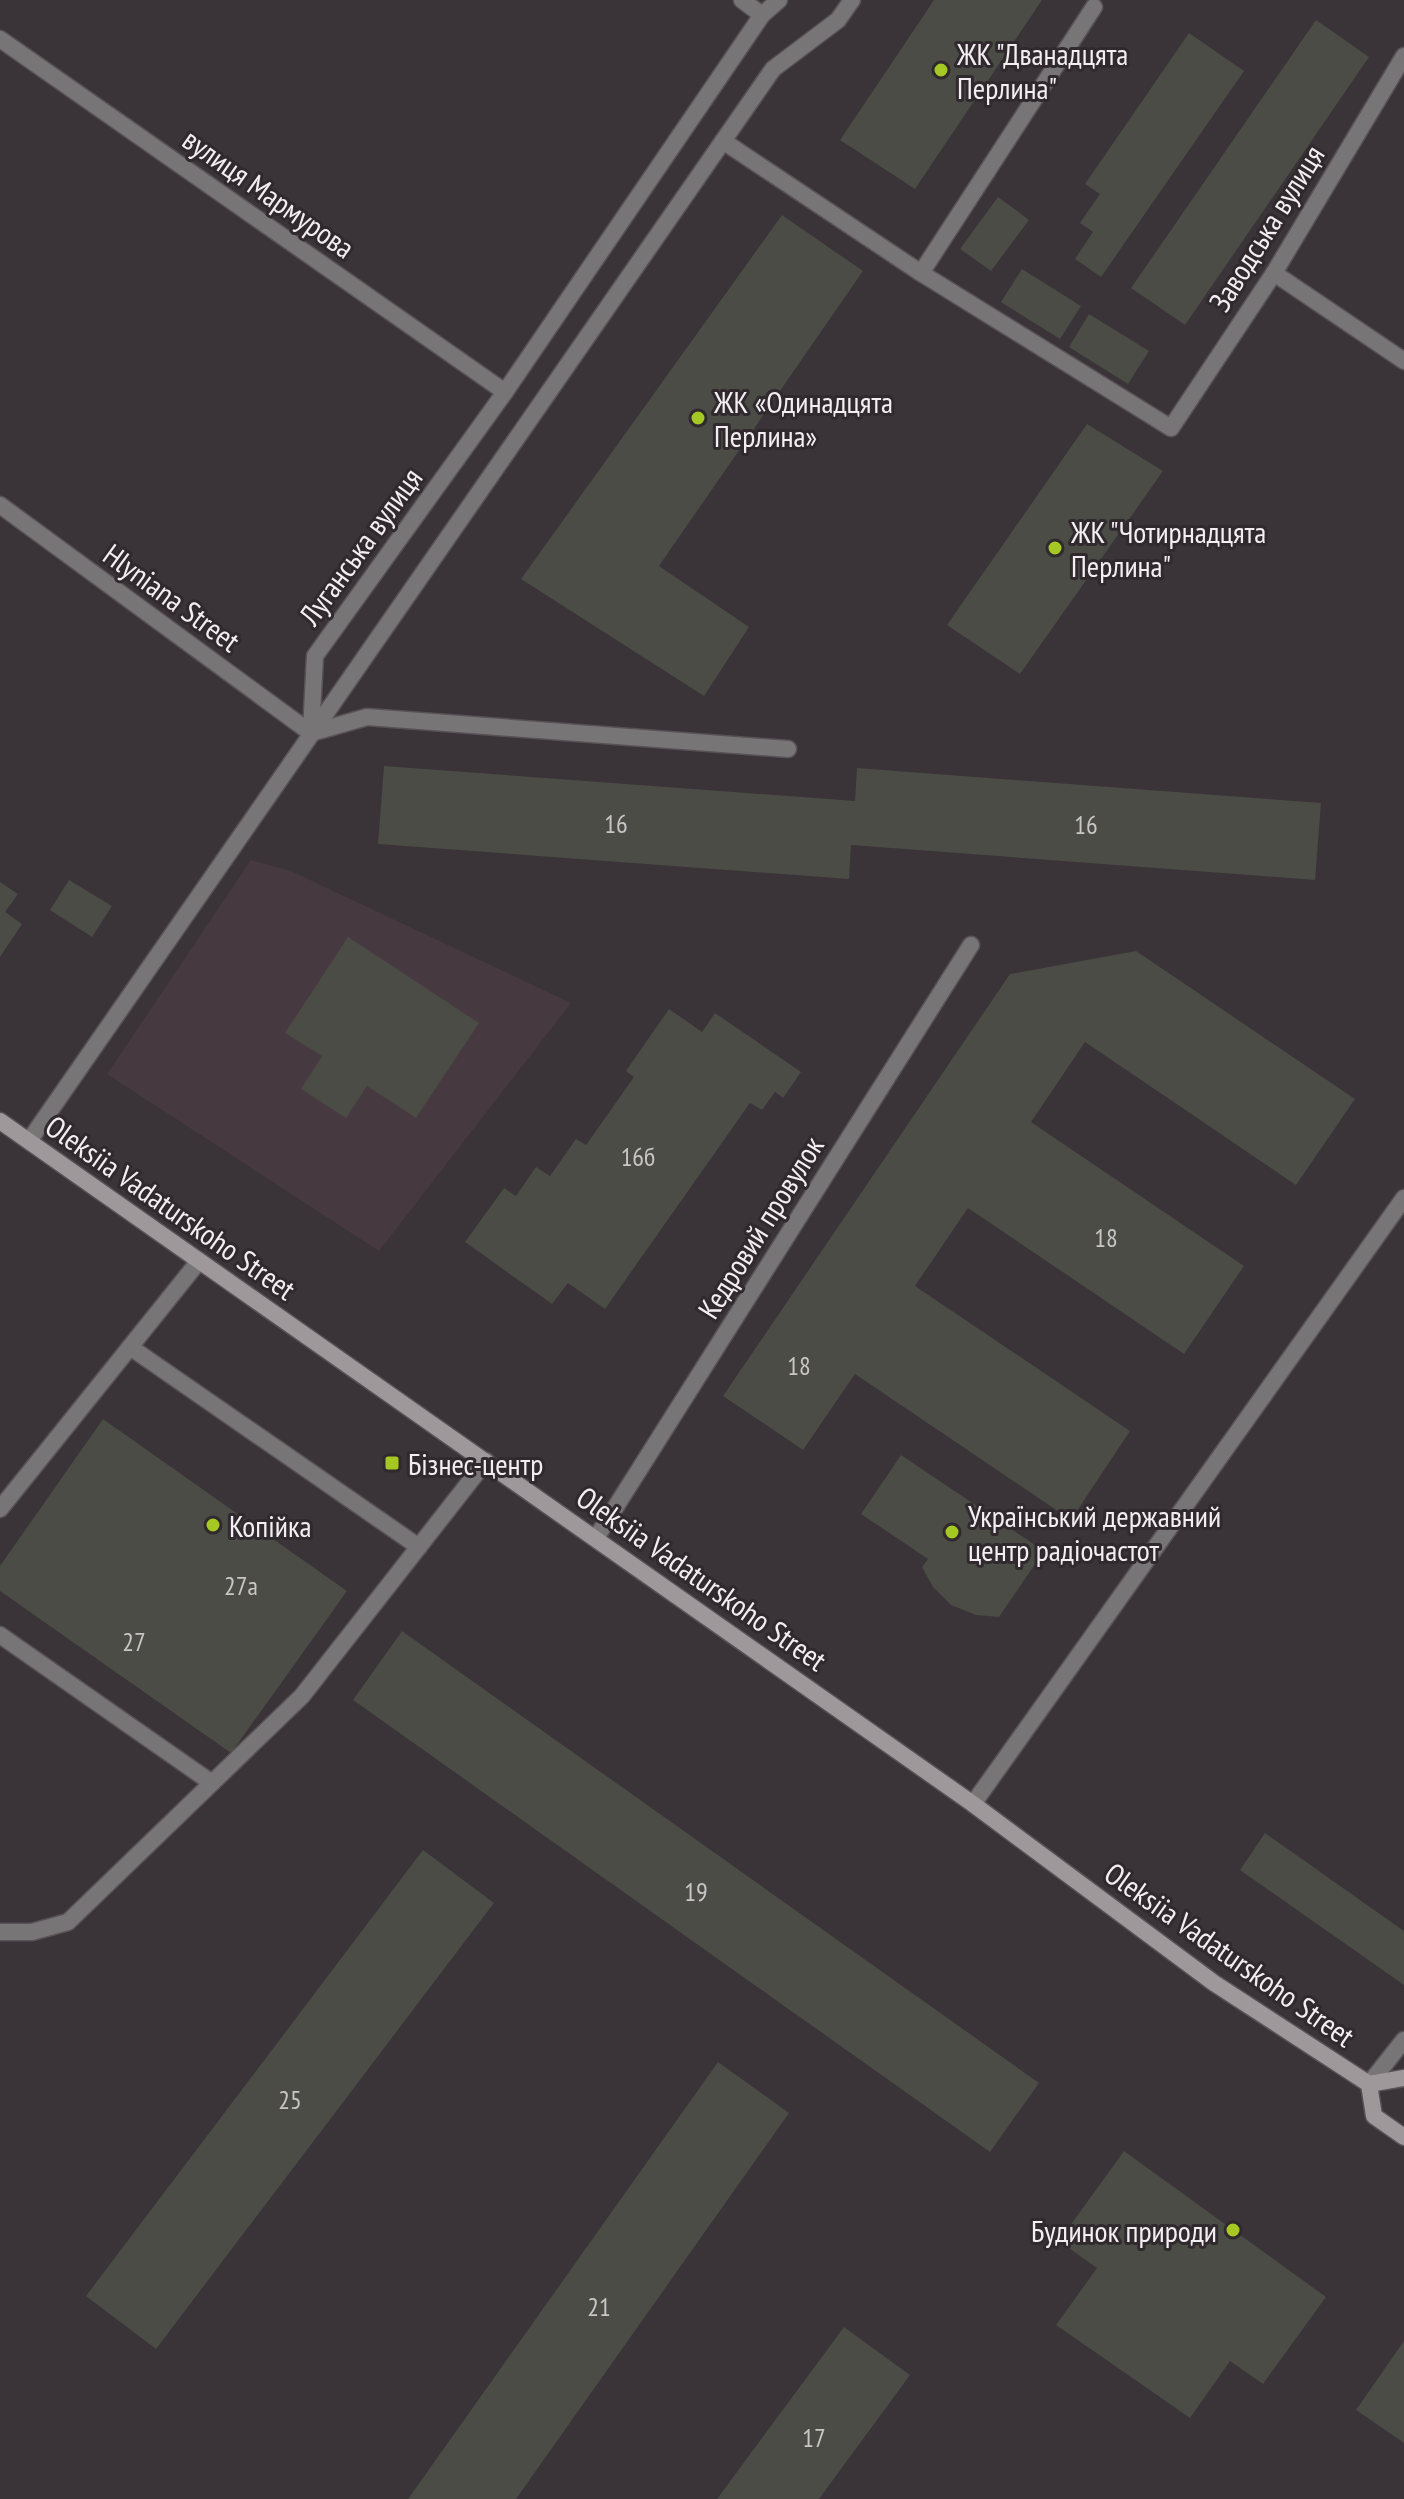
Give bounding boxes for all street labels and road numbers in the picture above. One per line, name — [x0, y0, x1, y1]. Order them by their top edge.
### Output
street label: вулиця Мармурова — [176, 119, 362, 267]
street label: Заводська вулиця — [1200, 138, 1332, 318]
street label: Луганська вулиця — [289, 460, 430, 633]
street label: Hlyniana Street — [96, 534, 249, 660]
street label: Oleksiia Vadaturskoho Street — [38, 1106, 304, 1308]
street label: Кедровий провулок — [688, 1128, 832, 1325]
street label: Oleksiia Vadaturskoho Street — [569, 1477, 835, 1679]
street label: Oleksiia Vadaturskoho Street — [1097, 1853, 1363, 2055]

